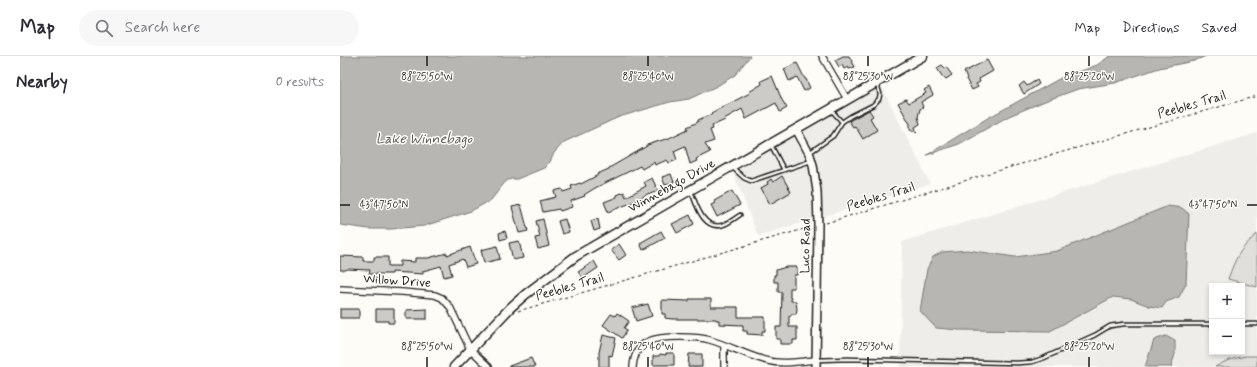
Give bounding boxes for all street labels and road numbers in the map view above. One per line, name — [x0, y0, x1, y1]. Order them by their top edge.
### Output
street label: Peebles Trail — [1156, 87, 1228, 123]
street label: Winnebago Drive — [625, 155, 719, 219]
street label: Peebles Trail — [845, 179, 917, 215]
street label: Luco Road — [797, 218, 815, 274]
street label: Peebles Trail — [534, 269, 606, 305]
street label: Willow Drive — [363, 270, 431, 292]

